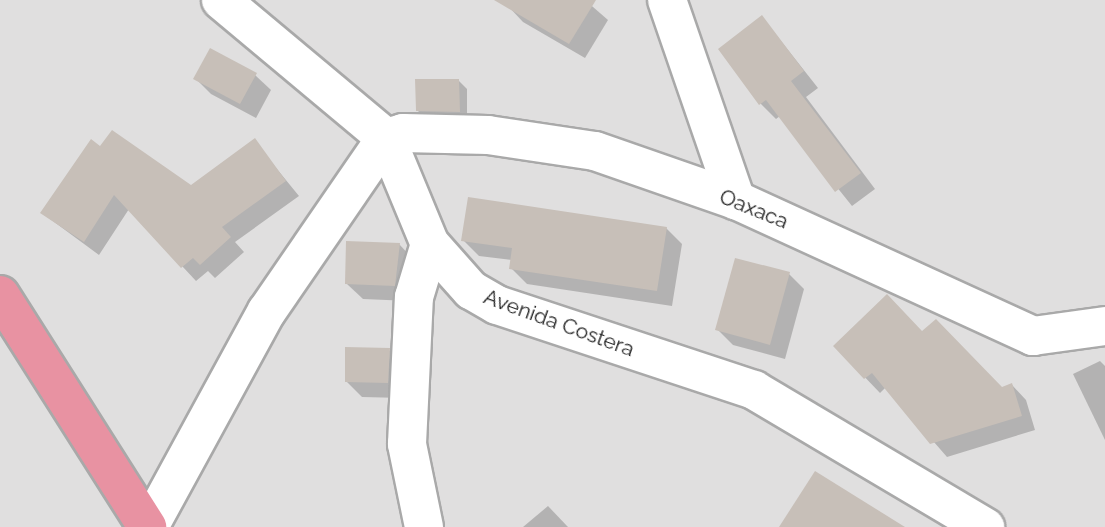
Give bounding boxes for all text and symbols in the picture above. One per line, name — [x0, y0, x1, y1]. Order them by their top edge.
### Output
street label: Oaxaca — [716, 184, 792, 234]
street label: Avenida Costera — [480, 284, 638, 362]

